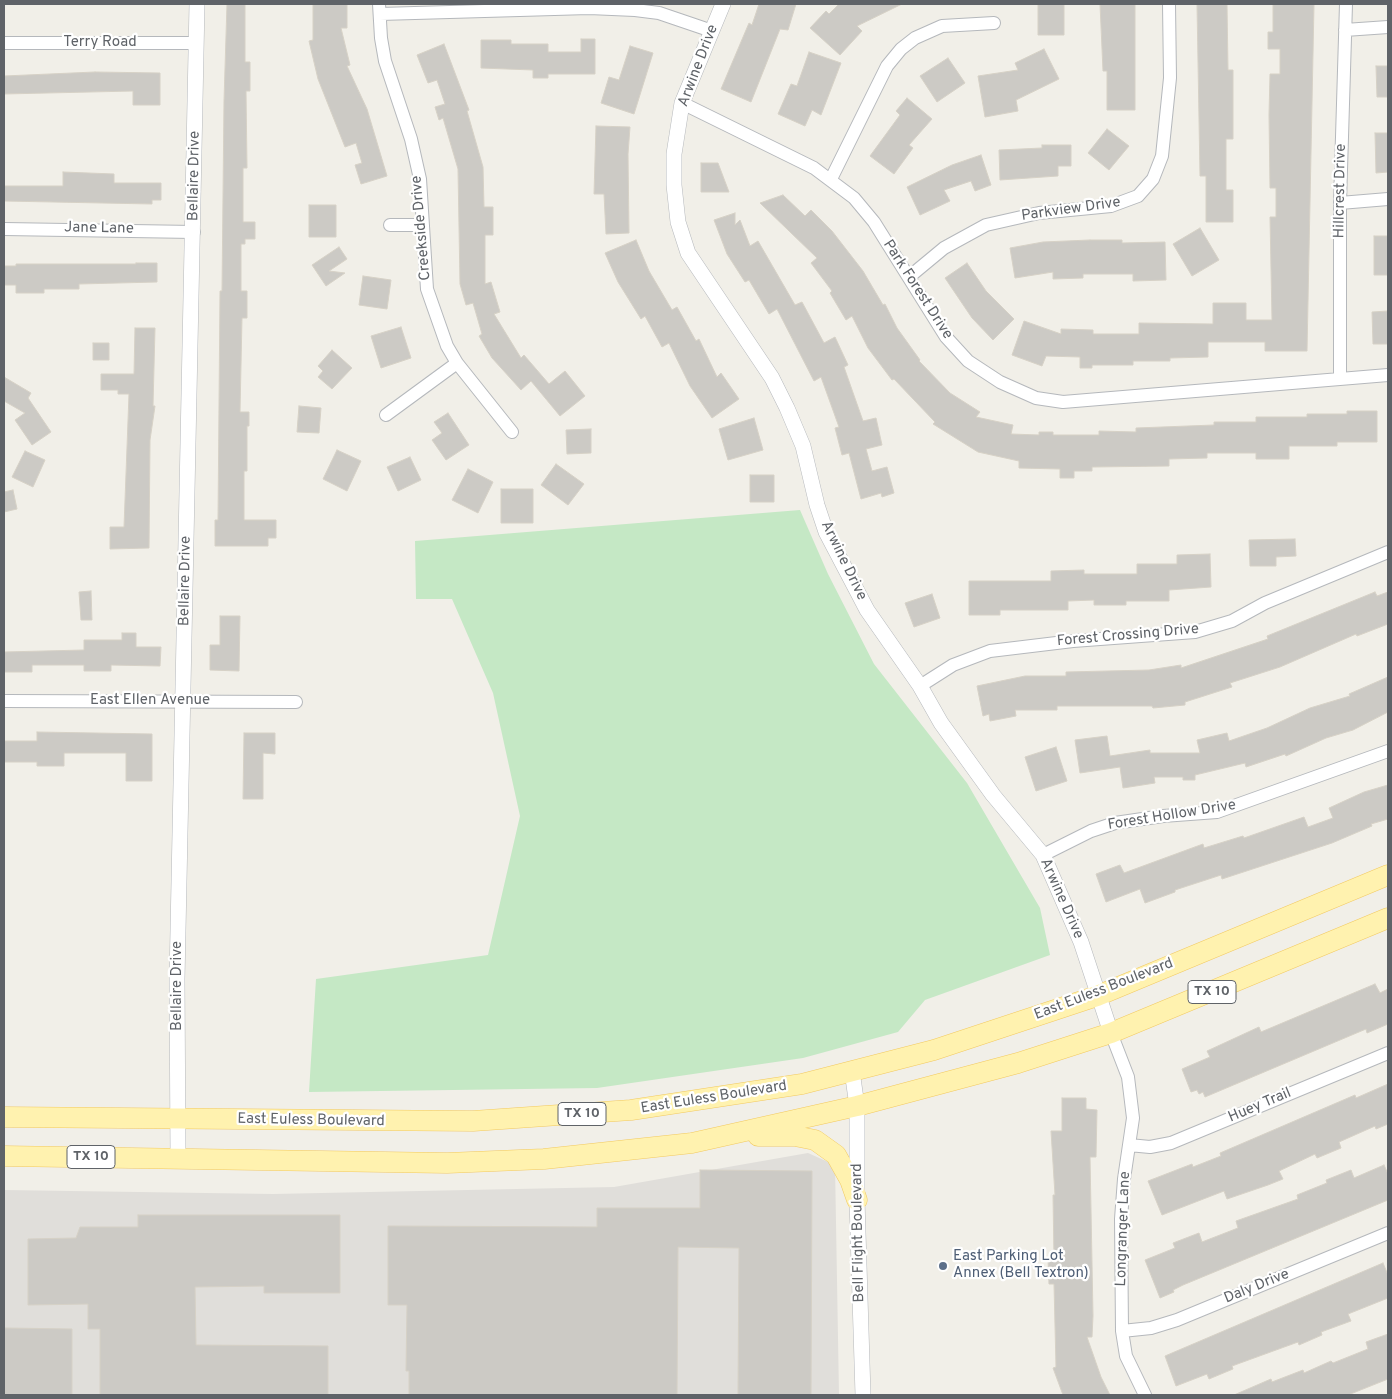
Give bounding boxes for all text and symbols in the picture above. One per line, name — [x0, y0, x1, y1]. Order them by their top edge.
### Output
street label: Arwine Drive — [675, 22, 723, 110]
street label: Terry Road — [63, 34, 137, 52]
street label: Bellaire Drive — [185, 131, 205, 221]
street label: Hillcrest Drive — [1331, 144, 1351, 238]
street label: Creekside Drive — [408, 175, 436, 281]
street label: Parkview Drive — [1020, 194, 1122, 226]
street label: Jane Lane — [64, 219, 134, 239]
street label: Park Forest Drive — [878, 237, 956, 343]
street label: Arwine Drive — [816, 518, 870, 604]
street label: Bellaire Drive — [176, 536, 196, 626]
street label: Forest Crossing Drive — [1056, 621, 1200, 651]
street label: East Ellen Avenue — [90, 692, 210, 710]
street label: Forest Hollow Drive — [1107, 797, 1237, 835]
street label: Arwine Drive — [1035, 856, 1087, 942]
street label: Bellaire Drive — [169, 941, 187, 1031]
street label: East Euless Boulevard — [1032, 955, 1176, 1025]
road number: TX 10 — [1188, 980, 1236, 1004]
street label: East Euless Boulevard — [640, 1078, 788, 1118]
street label: Huey Trail — [1226, 1085, 1294, 1127]
road number: TX 10 — [558, 1102, 606, 1126]
street label: East Euless Boulevard — [237, 1111, 385, 1131]
road number: TX 10 — [67, 1146, 115, 1168]
street label: Bell Flight Boulevard — [849, 1163, 869, 1303]
street label: Longranger Lane — [1113, 1171, 1135, 1287]
place label: East Parking Lot Annex (Bell Textron) — [953, 1248, 1089, 1283]
marker: East Parking Lot Annex (Bell Textron) — [937, 1260, 949, 1272]
street label: Daly Drive — [1222, 1266, 1292, 1308]

